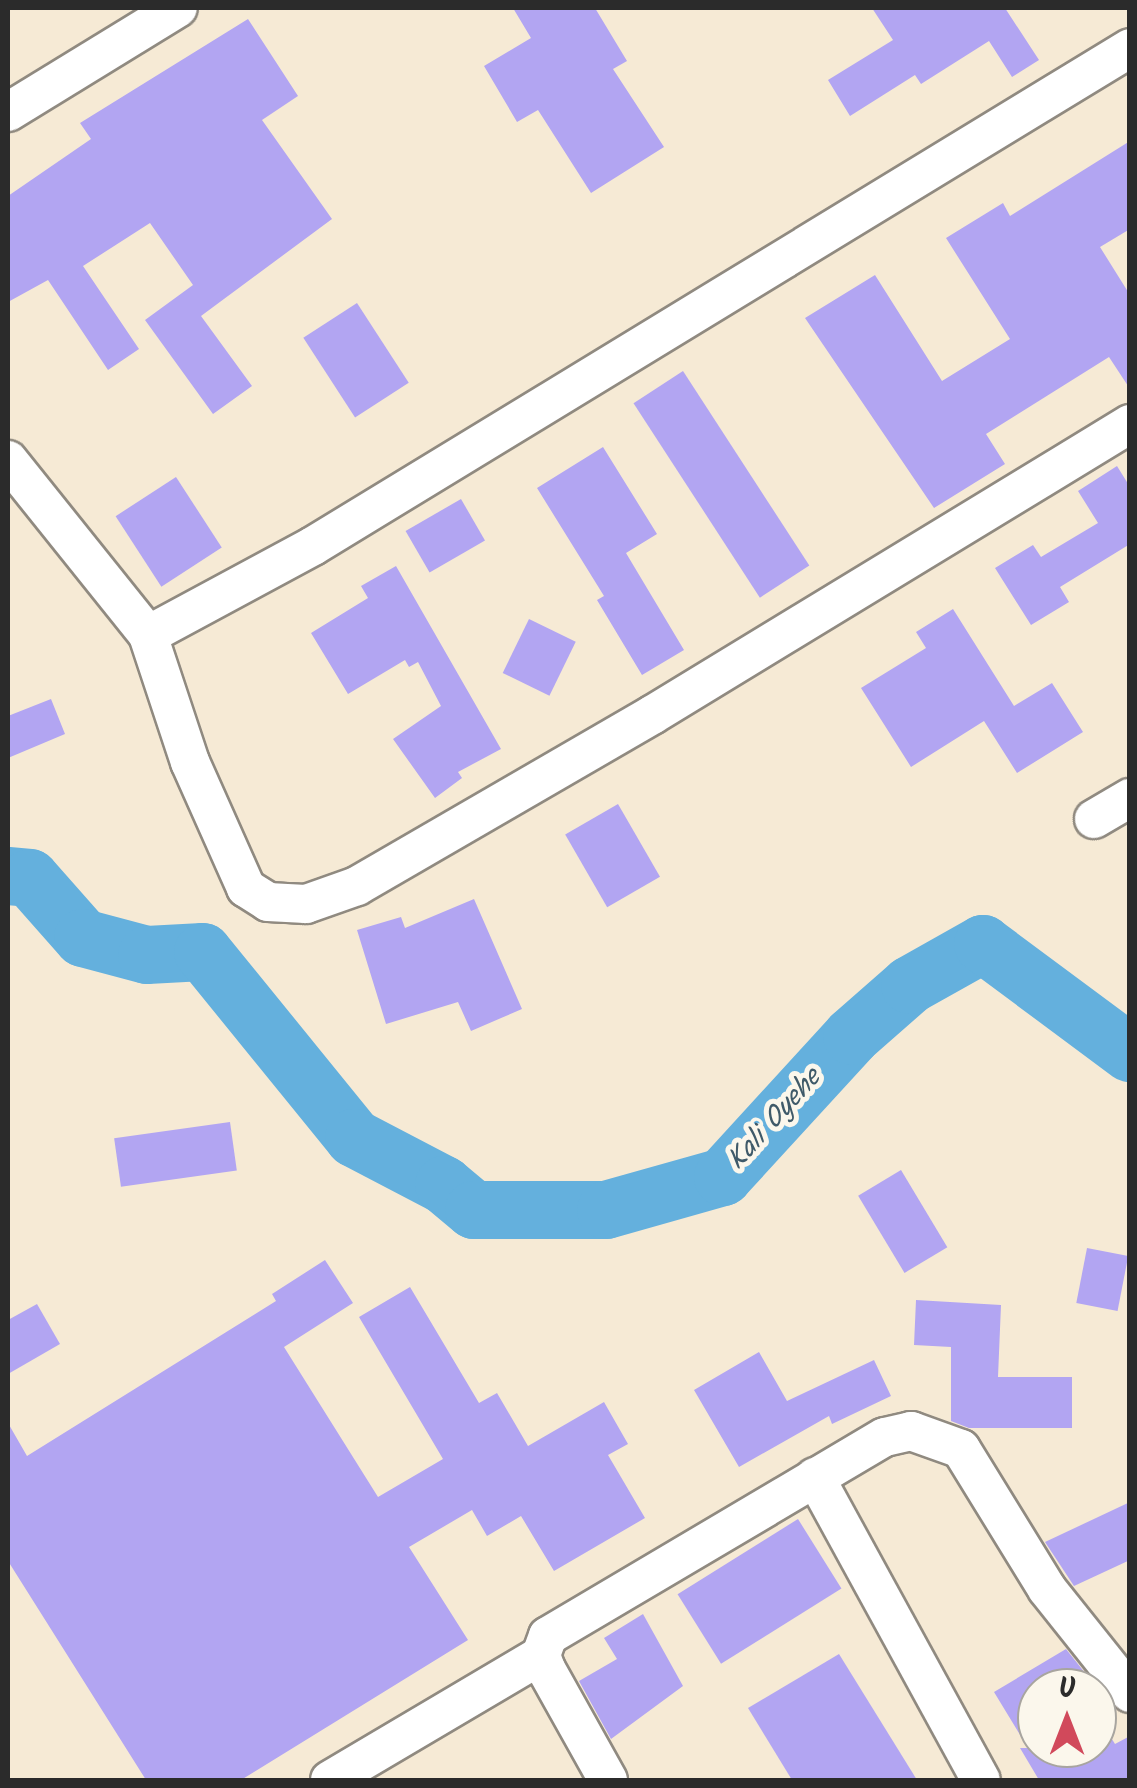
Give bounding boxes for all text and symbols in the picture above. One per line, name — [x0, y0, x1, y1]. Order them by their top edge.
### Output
water label: Kali Oyehe — [721, 1062, 829, 1178]
text: U — [1059, 1667, 1075, 1712]
north arrow — [1017, 1668, 1117, 1768]

